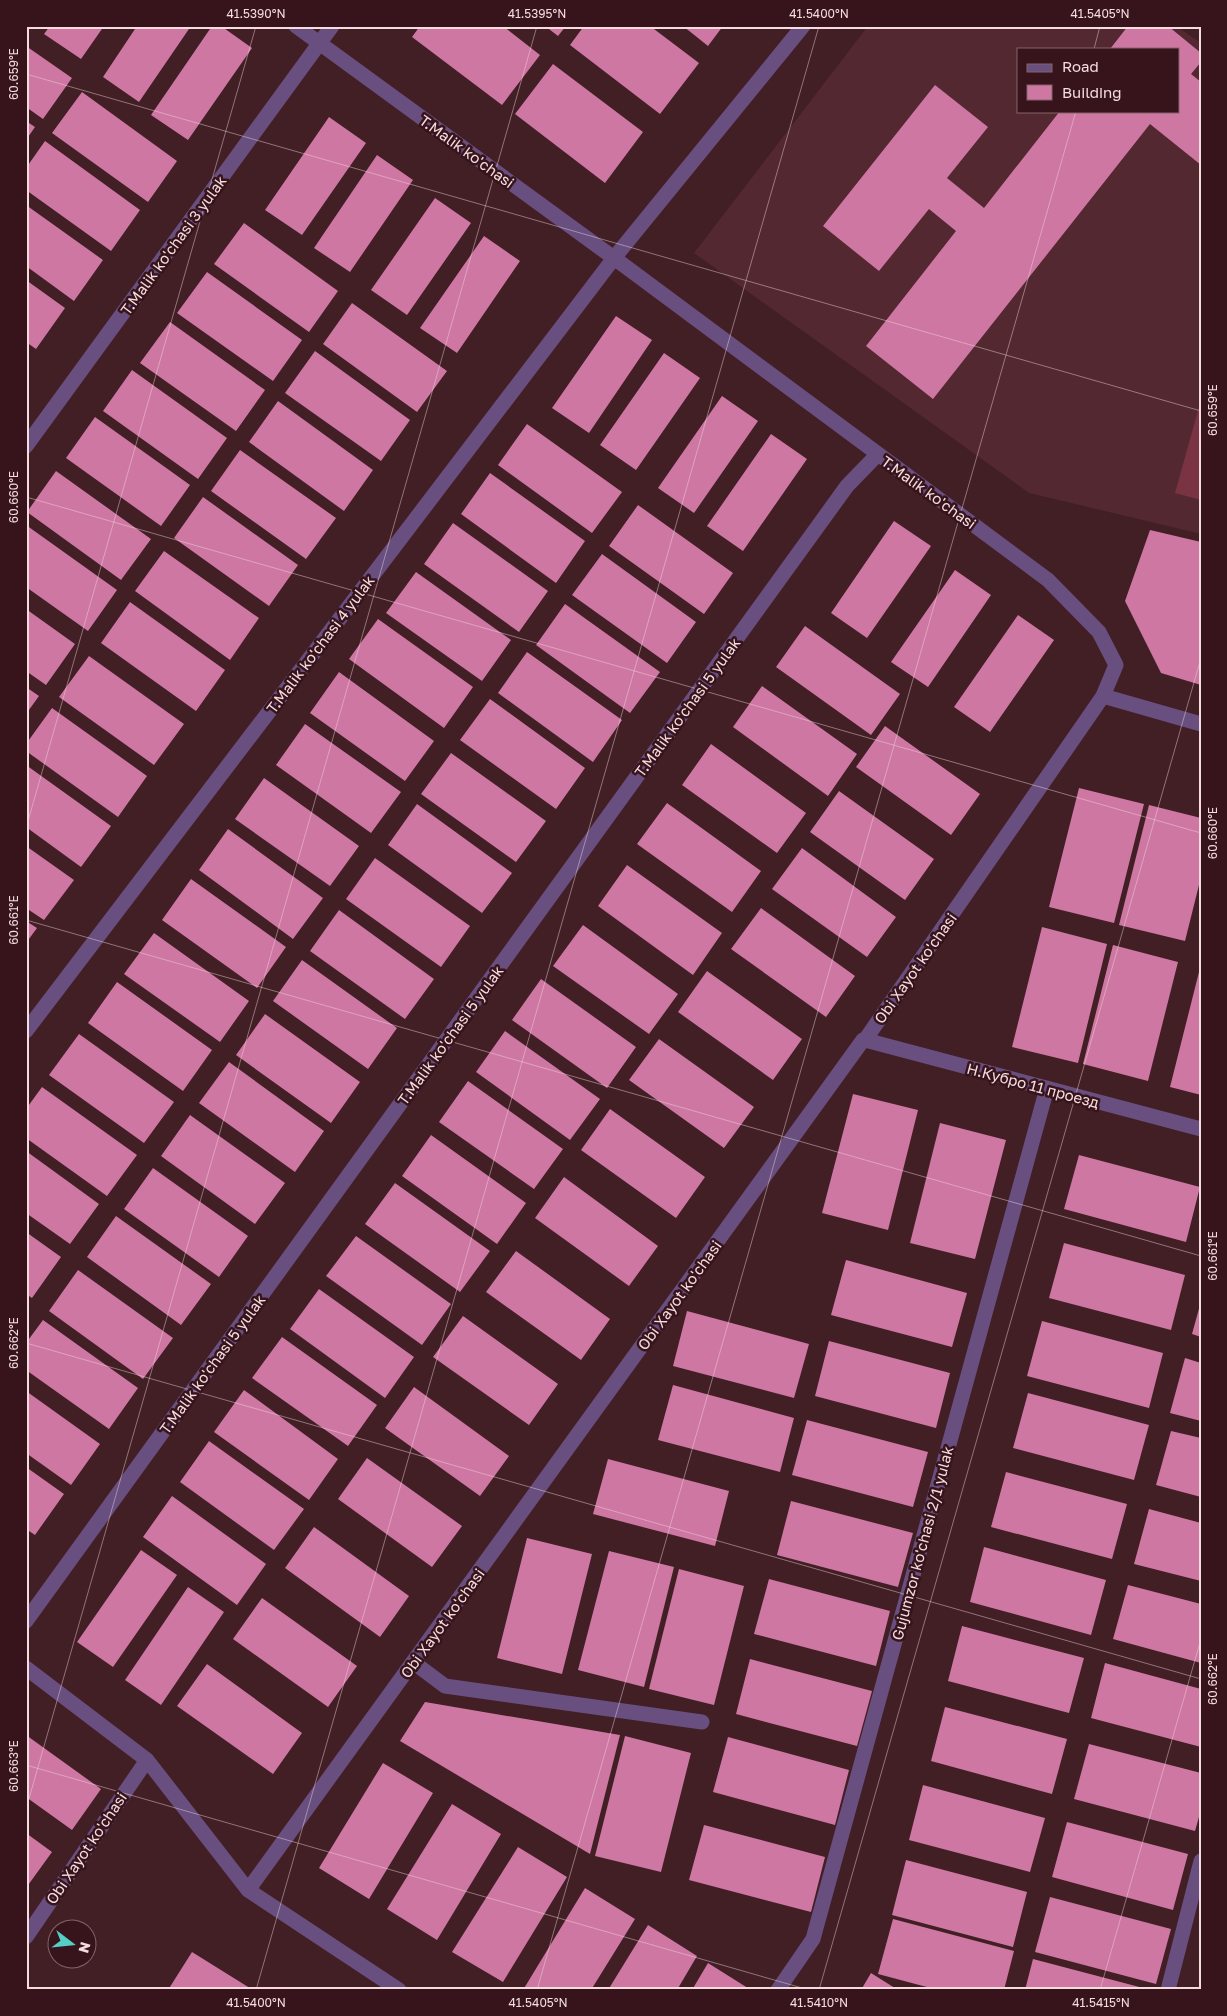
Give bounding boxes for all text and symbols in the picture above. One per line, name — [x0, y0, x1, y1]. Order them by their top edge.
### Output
text: 41.5390°N — [226, 6, 286, 21]
text: 41.5395°N — [508, 6, 566, 21]
text: 41.5400°N — [789, 6, 849, 21]
text: 41.5405°N — [1070, 6, 1130, 21]
text: 60.659°E — [6, 48, 21, 100]
legend — [1017, 48, 1180, 112]
text: Road — [1062, 57, 1099, 75]
text: Building — [1062, 83, 1122, 101]
street label: T.Malik ko'chasi — [416, 111, 518, 191]
street label: T.Malik ko'chasi 3 yulak — [116, 171, 230, 318]
text: 60.659°E — [1205, 384, 1220, 436]
street label: T.Malik ko'chasi — [878, 452, 980, 532]
text: 60.660°E — [6, 471, 21, 523]
street label: T.Malik ko'chasi 4 yulak — [262, 571, 378, 717]
street label: T.Malik ko'chasi 5 yulak — [630, 633, 744, 780]
text: 60.660°E — [1205, 807, 1220, 859]
text: 60.661°E — [6, 895, 21, 945]
street label: Obi Xayot ko'chasi — [870, 909, 960, 1027]
street label: T.Malik ko'chasi 5 yulak — [393, 961, 507, 1108]
street label: Н.Кубро 11 проезд — [965, 1059, 1101, 1111]
text: 60.661°E — [1205, 1231, 1220, 1281]
street label: Obi Xayot ko'chasi — [633, 1237, 725, 1353]
street label: T.Malik ko'chasi 5 yulak — [155, 1290, 269, 1437]
text: 60.662°E — [6, 1317, 21, 1369]
street label: Gujumzor ko'chasi 2/1 yulak — [887, 1443, 957, 1642]
street label: Obi Xayot ko'chasi — [396, 1565, 488, 1681]
text: 60.662°E — [1205, 1653, 1220, 1705]
text: 60.663°E — [6, 1740, 21, 1792]
street label: Obi Xayot ko'chasi — [42, 1789, 130, 1907]
north arrow — [48, 1918, 98, 1968]
text: N — [75, 1940, 95, 1955]
text: 41.5400°N — [226, 1995, 286, 2010]
text: 41.5405°N — [508, 1995, 568, 2010]
text: 41.5410°N — [790, 1995, 848, 2010]
text: 41.5415°N — [1072, 1995, 1130, 2010]

